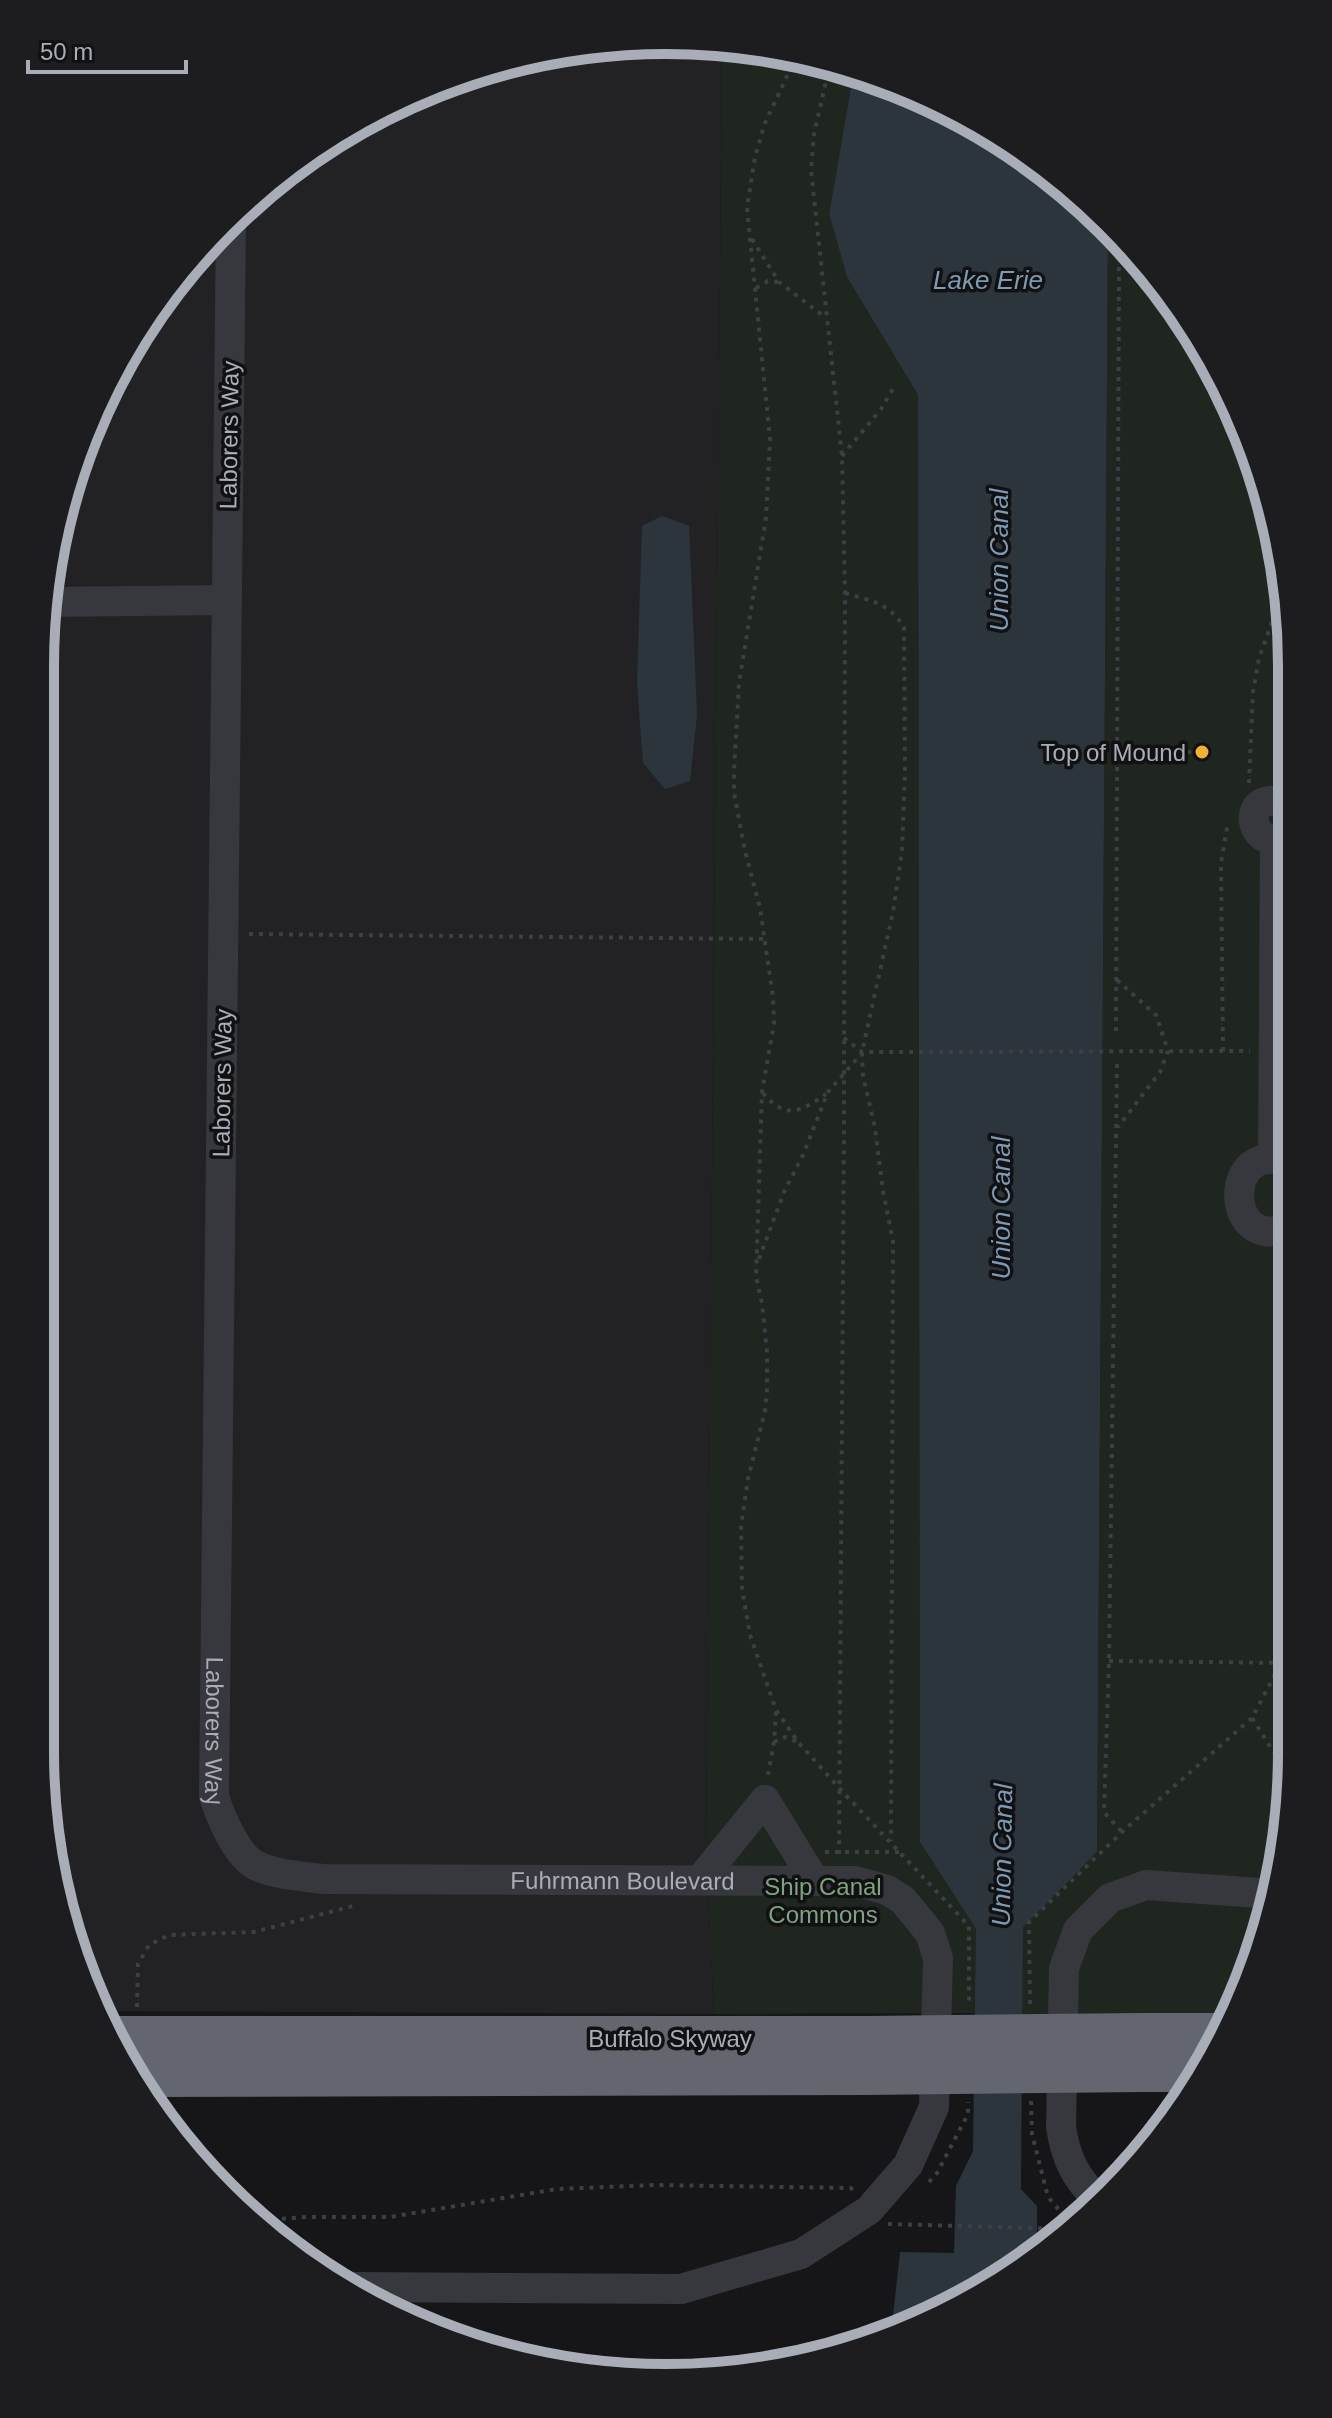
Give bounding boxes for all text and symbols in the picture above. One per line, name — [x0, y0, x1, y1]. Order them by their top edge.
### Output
scale bar — [28, 24, 186, 74]
text: 50 m — [40, 38, 93, 65]
water label: Lake Erie — [933, 265, 1043, 295]
street label: Laborers Way — [214, 361, 244, 509]
water label: Union Canal — [984, 487, 1014, 632]
place label: Top of Mound — [1041, 739, 1186, 766]
marker: Top of Mound — [1193, 743, 1211, 761]
street label: Laborers Way — [207, 1009, 237, 1157]
water label: Union Canal — [986, 1135, 1016, 1280]
street label: Laborers Way — [200, 1656, 230, 1809]
water label: Union Canal — [986, 1782, 1018, 1927]
street label: Fuhrmann Boulevard — [510, 1866, 735, 1894]
park label: Ship Canal Commons — [764, 1873, 882, 1928]
street label: Buffalo Skyway — [588, 2025, 752, 2052]

